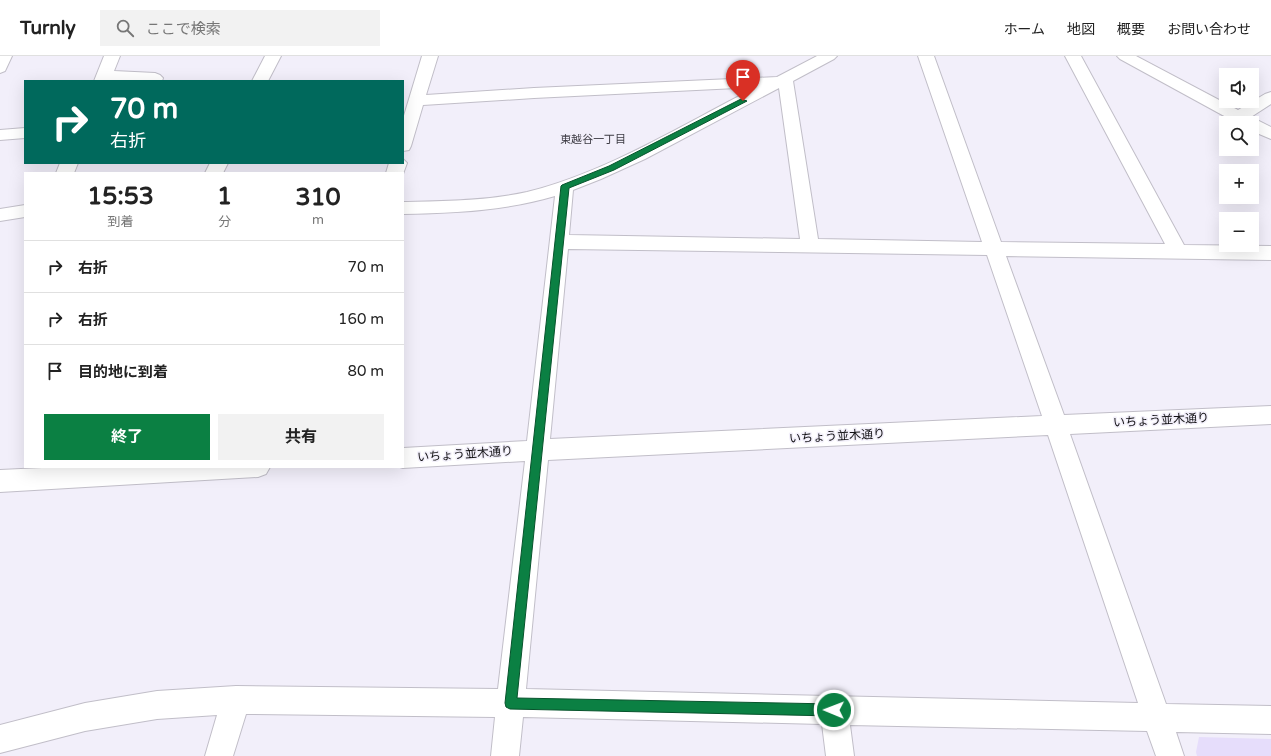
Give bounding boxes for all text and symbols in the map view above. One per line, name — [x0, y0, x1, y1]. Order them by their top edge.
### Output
search box — [100, 10, 380, 46]
text: Turnly — [20, 17, 76, 39]
icon: search — [114, 17, 136, 39]
text: ここで検索 — [146, 20, 221, 38]
text: ホーム — [1003, 21, 1045, 38]
text: 地図 — [1067, 21, 1095, 38]
text: 概要 — [1117, 21, 1145, 38]
text: お問い合わせ — [1167, 21, 1251, 38]
pin — [726, 60, 760, 101]
icon: arrive — [732, 66, 754, 88]
map controls — [1219, 68, 1259, 252]
button: sound — [1219, 68, 1259, 108]
text: 70 m — [110, 92, 178, 126]
icon: right — [44, 96, 96, 148]
button: search — [1219, 116, 1259, 156]
text: 右折 — [110, 130, 146, 152]
district label: 東越谷一丁目 — [560, 133, 626, 146]
button: + — [1219, 164, 1259, 204]
text: 15:53 — [87, 182, 154, 211]
text: 1 — [217, 182, 232, 211]
text: 310 — [295, 183, 341, 212]
text: m — [312, 212, 324, 228]
button: − — [1219, 212, 1259, 252]
text: 到着 — [108, 214, 134, 230]
text: 分 — [218, 214, 231, 230]
icon: right — [44, 256, 66, 278]
text: 70 m — [347, 258, 384, 276]
text: 右折 — [78, 259, 108, 277]
icon: right — [44, 308, 66, 330]
text: 160 m — [338, 310, 384, 328]
text: 右折 — [78, 311, 108, 329]
icon: arrive — [44, 360, 66, 382]
text: 80 m — [347, 362, 384, 380]
text: 目的地に到着 — [78, 363, 168, 381]
street label: いちょう並木通り — [1113, 410, 1209, 430]
button: 終了 — [44, 414, 210, 460]
button: 共有 — [218, 414, 384, 460]
street label: いちょう並木通り — [789, 426, 885, 446]
street label: いちょう並木通り — [417, 444, 513, 464]
position arrow — [813, 689, 855, 731]

